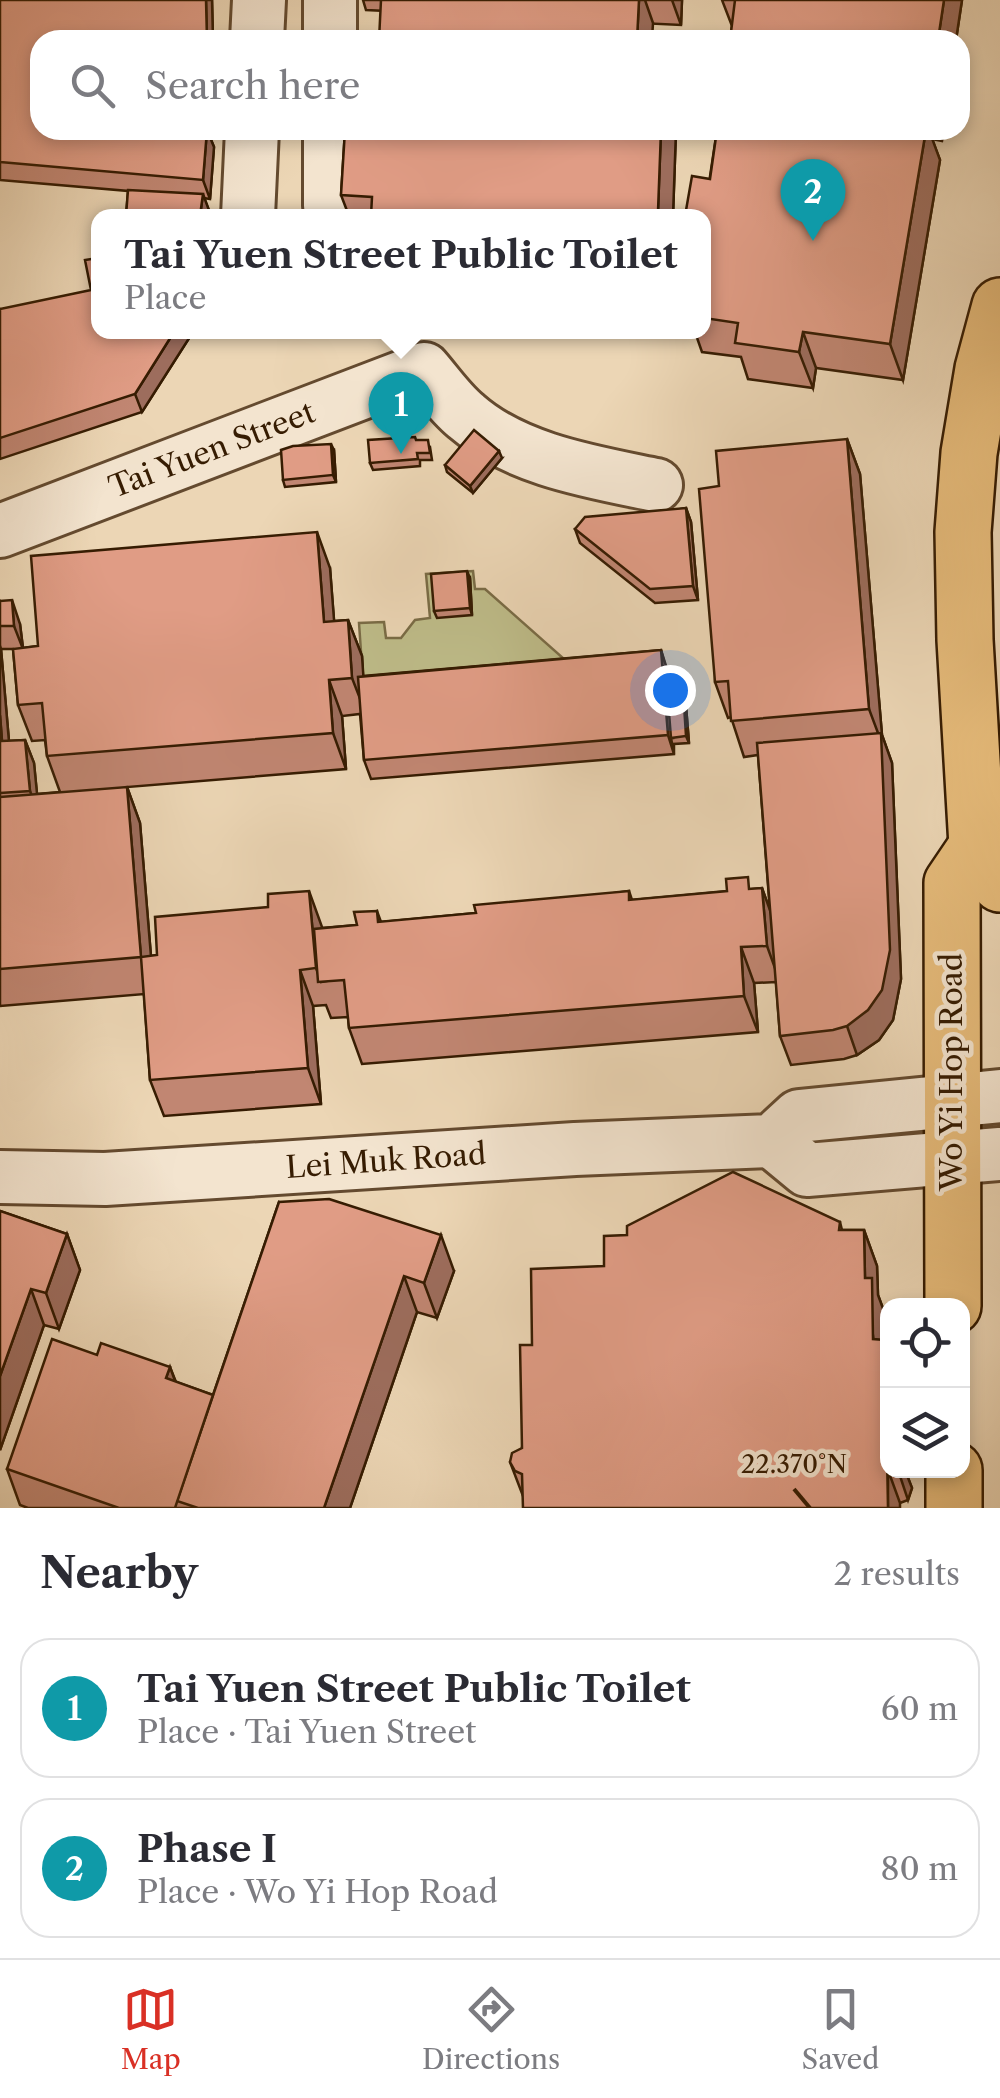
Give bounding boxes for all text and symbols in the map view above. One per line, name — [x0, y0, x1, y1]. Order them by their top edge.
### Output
search box — [30, 30, 970, 140]
icon: search — [65, 58, 120, 113]
text: Search here — [145, 62, 360, 109]
pin: 2 — [780, 158, 846, 241]
popup — [91, 209, 711, 339]
text: Tai Yuen Street Public Toilet — [124, 231, 678, 278]
text: Place — [124, 278, 206, 317]
pin: 1 — [368, 372, 434, 454]
street label: Tai Yuen Street — [104, 393, 320, 506]
your location — [645, 665, 696, 716]
street label: Wo Yi Hop Road — [933, 953, 970, 1192]
street label: Lei Muk Road — [285, 1135, 487, 1186]
map controls — [880, 1298, 970, 1478]
button: locate — [880, 1298, 970, 1388]
button: layers — [880, 1388, 970, 1478]
text: 22.370°N — [741, 1449, 847, 1480]
text: Nearby — [40, 1547, 198, 1599]
text: 2 results — [834, 1554, 960, 1593]
text: Tai Yuen Street Public Toilet — [137, 1665, 691, 1712]
text: 1 — [67, 1689, 82, 1728]
text: 60 m — [881, 1689, 958, 1728]
text: Place · Tai Yuen Street — [137, 1712, 476, 1751]
text: Phase I — [137, 1825, 277, 1872]
text: 2 — [65, 1849, 84, 1888]
text: 80 m — [880, 1849, 958, 1888]
text: Place · Wo Yi Hop Road — [137, 1872, 498, 1911]
tab: Map — [121, 1982, 181, 2076]
tab: Directions — [422, 1982, 560, 2076]
tab: Saved — [802, 1982, 879, 2076]

